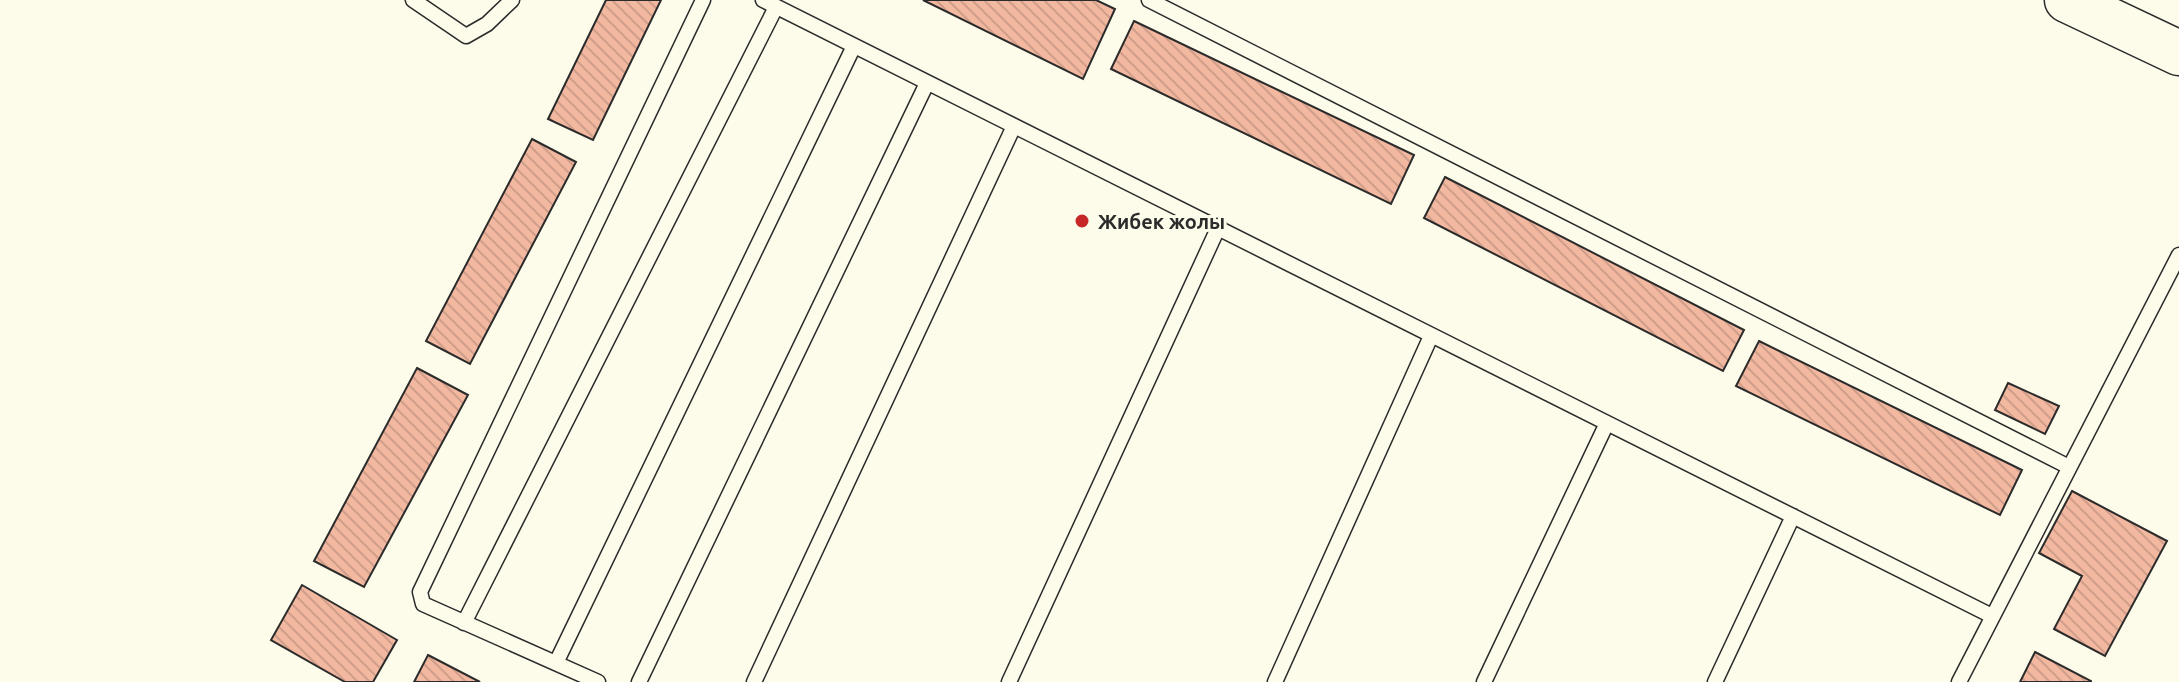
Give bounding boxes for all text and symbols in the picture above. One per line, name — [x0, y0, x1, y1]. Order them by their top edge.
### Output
place label: Жибек жолы — [1098, 210, 1225, 233]
marker: Жибек жолы — [1073, 212, 1091, 230]

